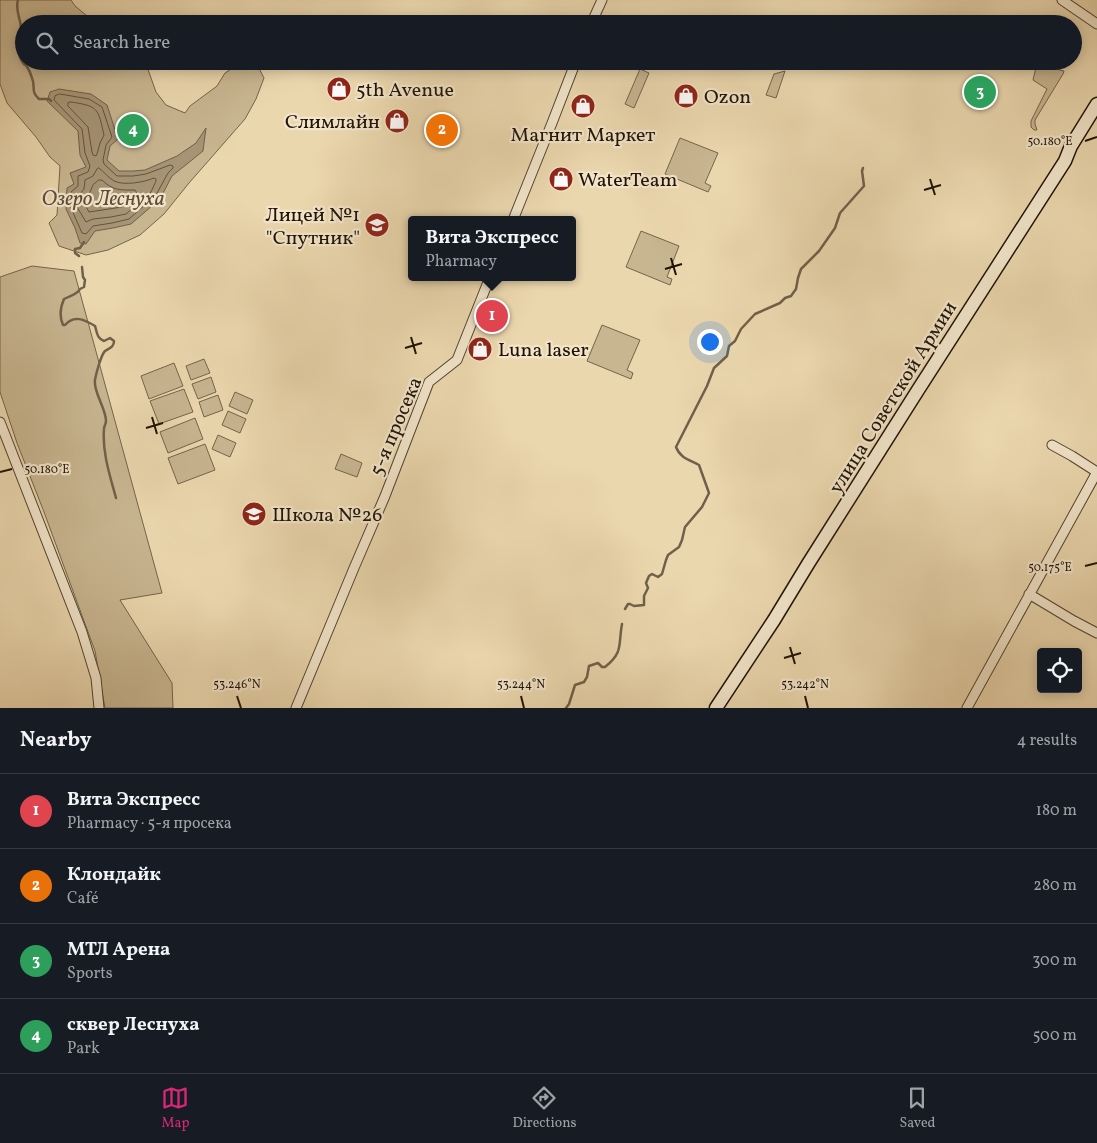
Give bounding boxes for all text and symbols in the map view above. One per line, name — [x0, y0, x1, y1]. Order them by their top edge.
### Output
search box — [15, 15, 1082, 70]
icon: search — [33, 29, 61, 57]
text: Search here — [73, 30, 170, 56]
pin: 3 — [964, 73, 996, 111]
shop icon: 5th Avenue — [326, 76, 352, 102]
place label: 5th Avenue — [356, 77, 454, 105]
shop icon: Ozon — [673, 83, 699, 109]
place label: Ozon — [704, 84, 751, 112]
shop icon: Магнит Маркет — [570, 93, 596, 119]
shop icon: Слимлайн — [384, 108, 410, 134]
place label: Слимлайн — [285, 109, 380, 137]
pin: 4 — [117, 111, 149, 149]
pin: 2 — [426, 111, 458, 149]
place label: Магнит Маркет — [511, 122, 655, 150]
text: 50.180°E — [1027, 134, 1073, 150]
shop icon: WaterTeam — [548, 166, 574, 192]
place label: WaterTeam — [578, 167, 677, 195]
water label: Озеро Леснуха — [41, 185, 165, 214]
place label: Лицей №1 "Спутник" — [265, 202, 360, 253]
school or university icon: Лицей №1 "Спутник" — [364, 212, 390, 238]
popup — [408, 216, 576, 281]
text: Вита Экспресс — [425, 225, 559, 251]
text: Pharmacy — [425, 251, 497, 273]
street label: улица Советской Армии — [823, 296, 964, 500]
pin: 1 — [476, 297, 508, 335]
your location — [697, 329, 723, 355]
shop icon: Luna laser — [467, 336, 493, 362]
place label: Luna laser — [498, 337, 589, 365]
street label: 5-я просека — [363, 373, 430, 481]
text: 50.180°E — [24, 462, 70, 478]
school or university icon: Школа №26 — [241, 501, 267, 527]
place label: Школа №26 — [272, 502, 382, 530]
text: 50.175°E — [1028, 560, 1072, 576]
map controls — [1037, 648, 1082, 693]
button: locate — [1037, 648, 1082, 693]
text: 53.246°N — [213, 677, 261, 693]
text: 53.244°N — [497, 677, 545, 693]
text: 53.242°N — [781, 677, 829, 693]
text: Nearby — [20, 726, 91, 755]
text: 4 results — [1017, 730, 1077, 752]
text: Вита Экспресс — [67, 787, 200, 813]
text: 1 — [33, 800, 39, 822]
text: 180 m — [1036, 800, 1077, 822]
text: Pharmacy · 5-я просека — [67, 813, 232, 835]
text: Клондайк — [67, 862, 161, 888]
text: 2 — [32, 875, 40, 897]
text: 280 m — [1033, 875, 1077, 897]
text: Café — [67, 888, 98, 910]
text: МТЛ Арена — [67, 937, 170, 963]
text: 3 — [32, 950, 40, 972]
text: 300 m — [1032, 950, 1077, 972]
text: Sports — [67, 963, 113, 985]
text: сквер Леснуха — [67, 1012, 200, 1038]
text: 4 — [31, 1025, 41, 1047]
text: 500 m — [1033, 1025, 1077, 1047]
text: Park — [67, 1038, 100, 1060]
tab: Map — [161, 1084, 189, 1133]
tab: Directions — [512, 1084, 577, 1133]
tab: Saved — [899, 1084, 936, 1133]

